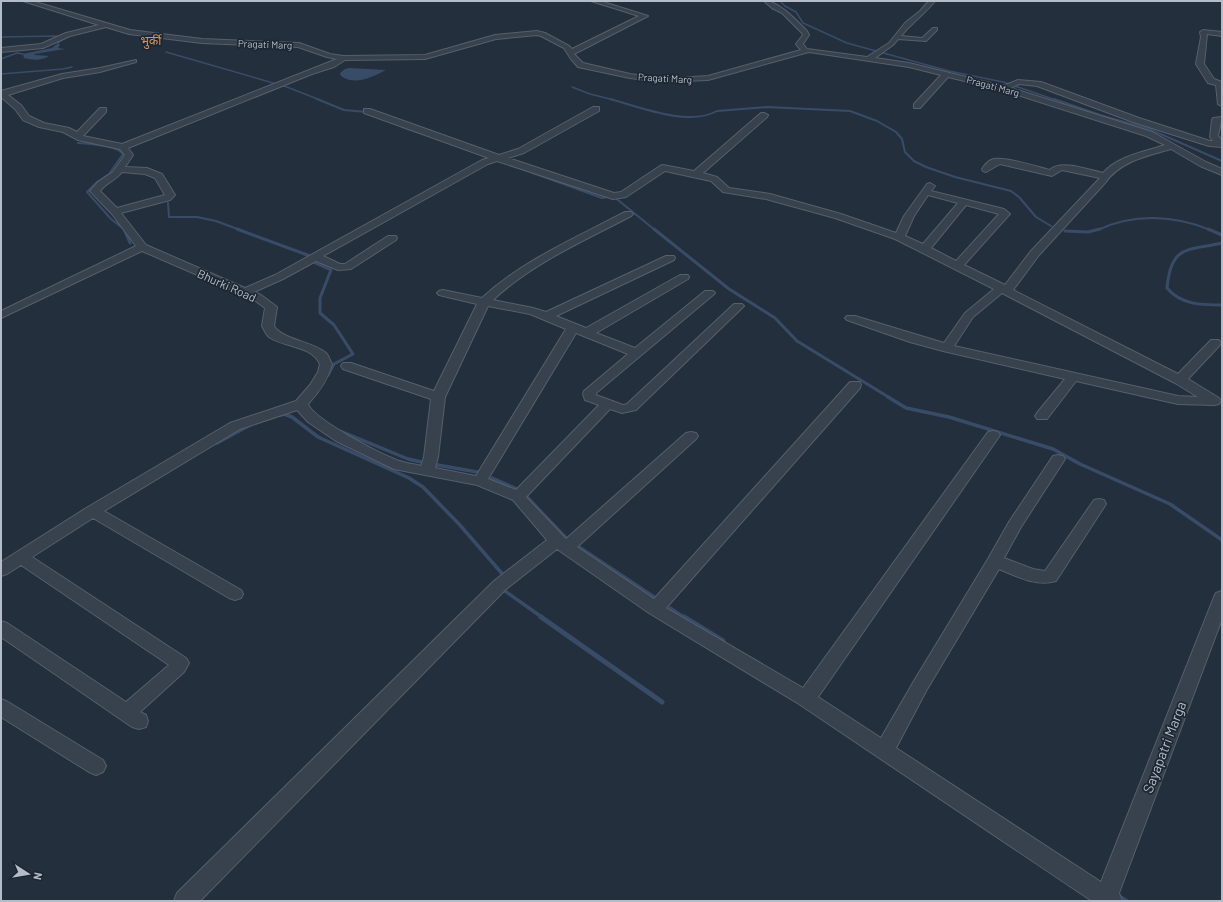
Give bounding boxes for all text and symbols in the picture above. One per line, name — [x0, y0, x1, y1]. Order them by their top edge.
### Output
district label: भुर्की — [141, 33, 162, 49]
street label: Pragati Marg — [238, 37, 292, 51]
street label: Pragati Marg — [638, 71, 692, 85]
street label: Pragati Marg — [965, 73, 1021, 99]
street label: Bhurki Road — [195, 266, 259, 304]
street label: Sayapatri Marga — [1139, 699, 1189, 795]
north arrow — [8, 854, 48, 894]
text: N — [31, 871, 45, 881]

